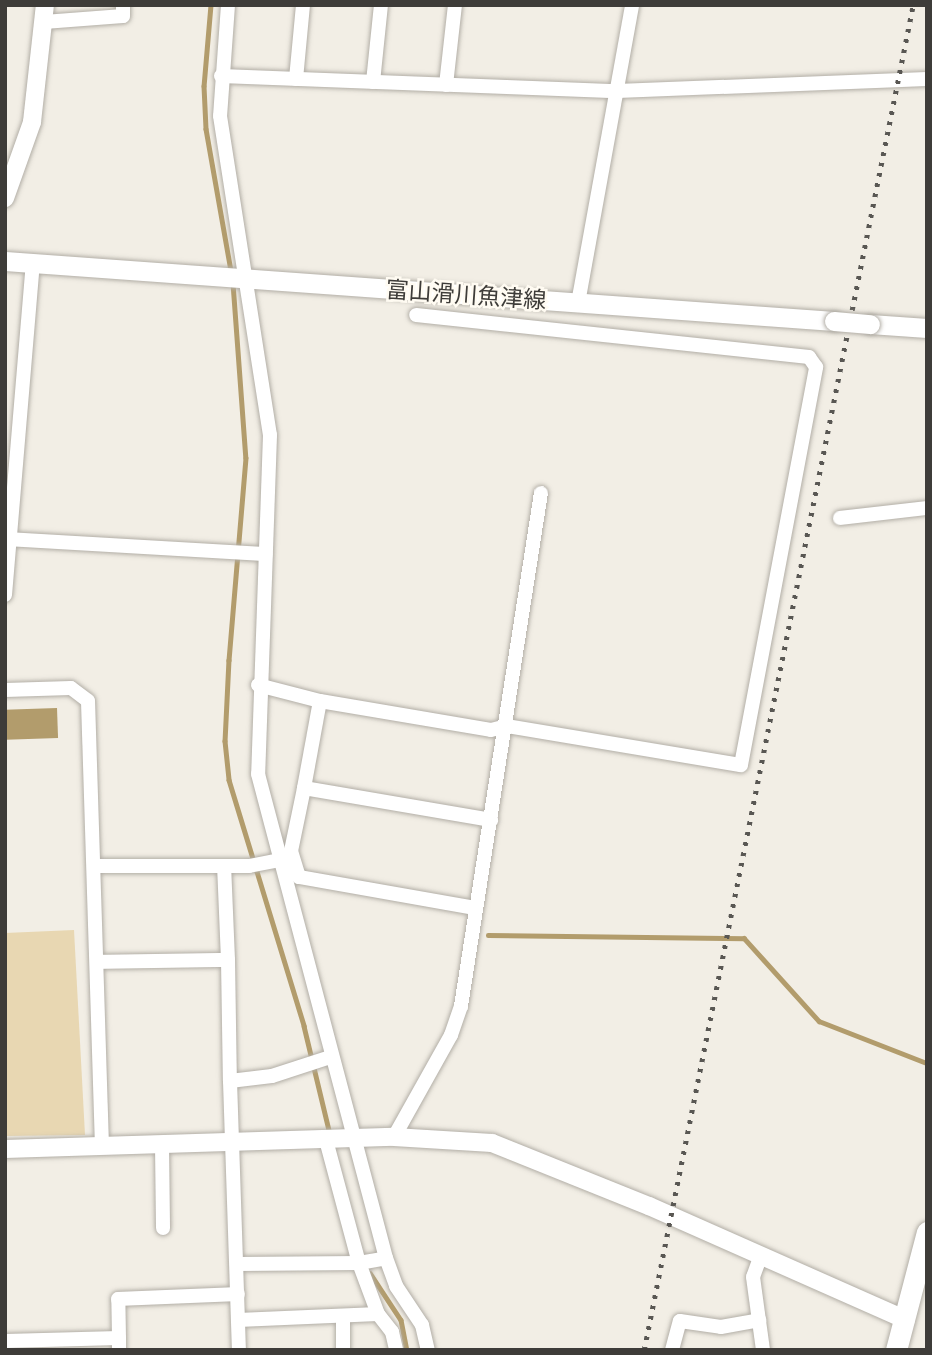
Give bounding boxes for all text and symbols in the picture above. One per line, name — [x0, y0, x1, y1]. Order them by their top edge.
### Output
street label: 富山滑川魚津線 — [385, 276, 547, 314]

